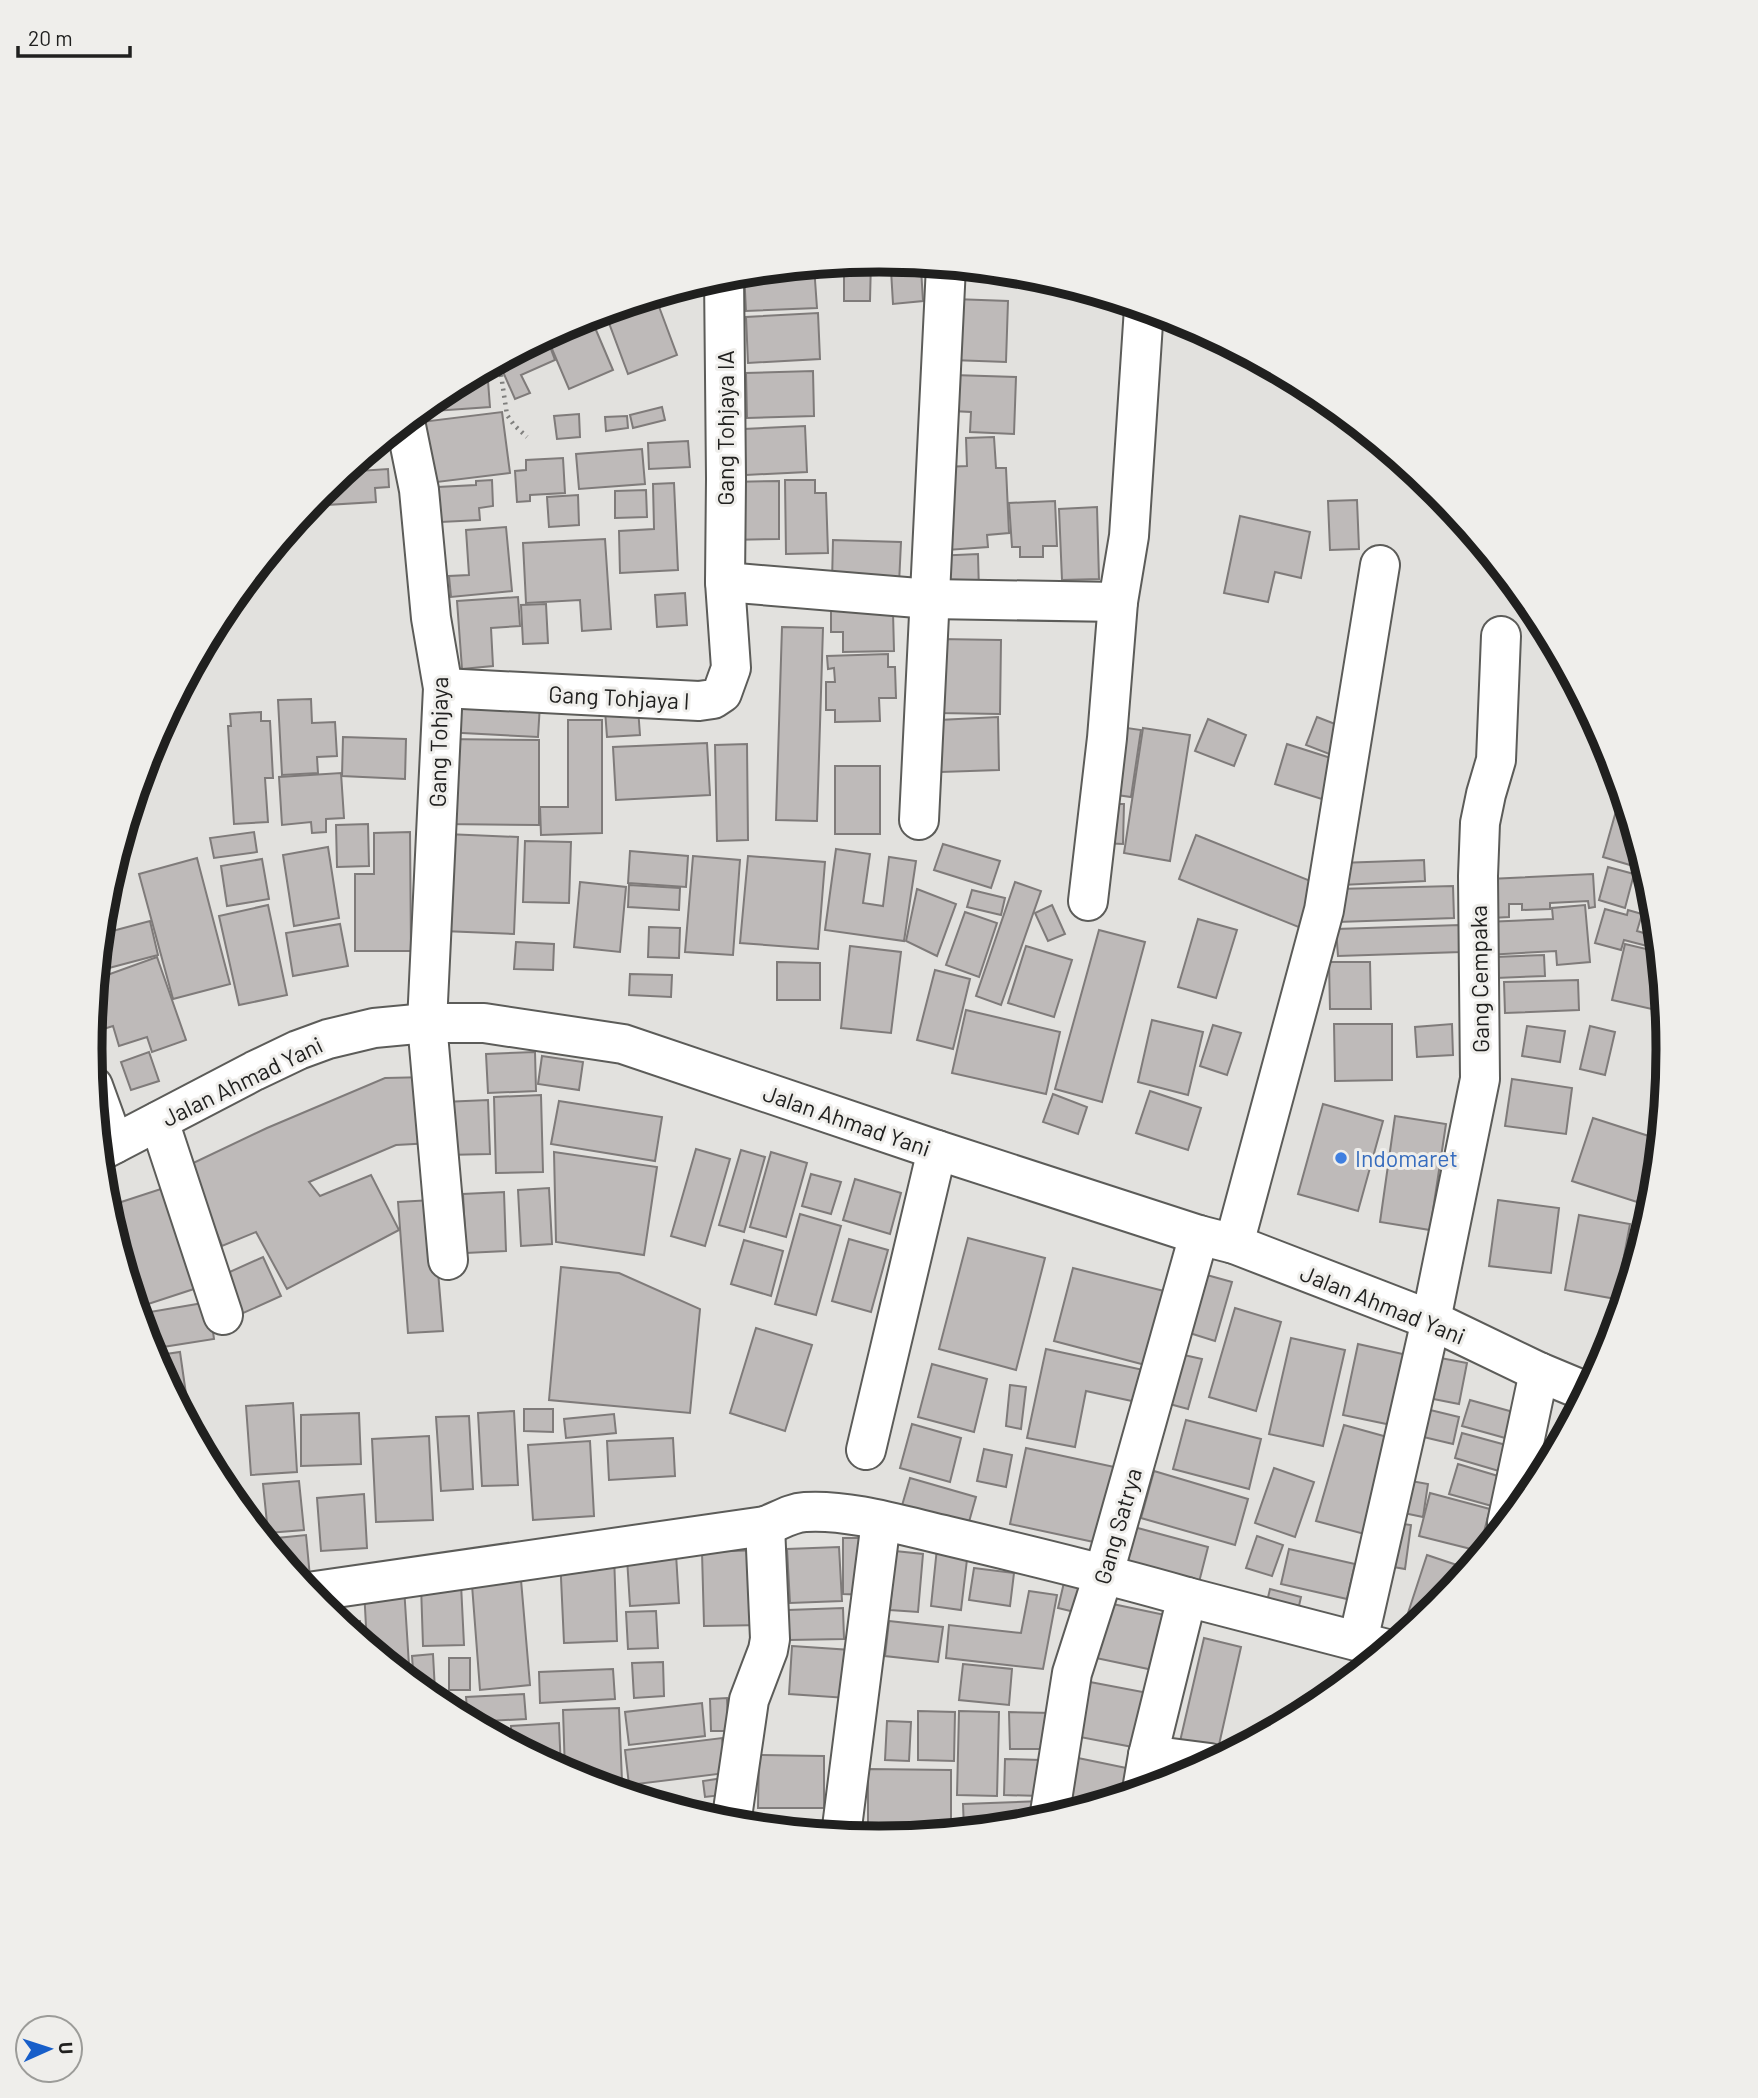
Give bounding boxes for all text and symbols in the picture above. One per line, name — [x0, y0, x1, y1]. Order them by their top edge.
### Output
scale bar — [18, 14, 130, 58]
text: 20 m — [28, 25, 73, 50]
street label: Gang Tohjaya IA — [711, 350, 739, 506]
street label: Gang Tohjaya — [423, 676, 453, 808]
street label: Gang Tohjaya I — [548, 679, 690, 715]
street label: Gang Cempaka — [1464, 905, 1494, 1053]
street label: Jalan Ahmad Yani — [157, 1030, 327, 1132]
street label: Jalan Ahmad Yani — [760, 1078, 934, 1162]
place label: Indomaret — [1355, 1144, 1458, 1172]
marker: Indomaret — [1333, 1150, 1349, 1166]
street label: Jalan Ahmad Yani — [1296, 1258, 1470, 1350]
street label: Gang Satrya — [1087, 1465, 1147, 1587]
north arrow — [14, 2014, 84, 2084]
text: U — [55, 2042, 78, 2055]

